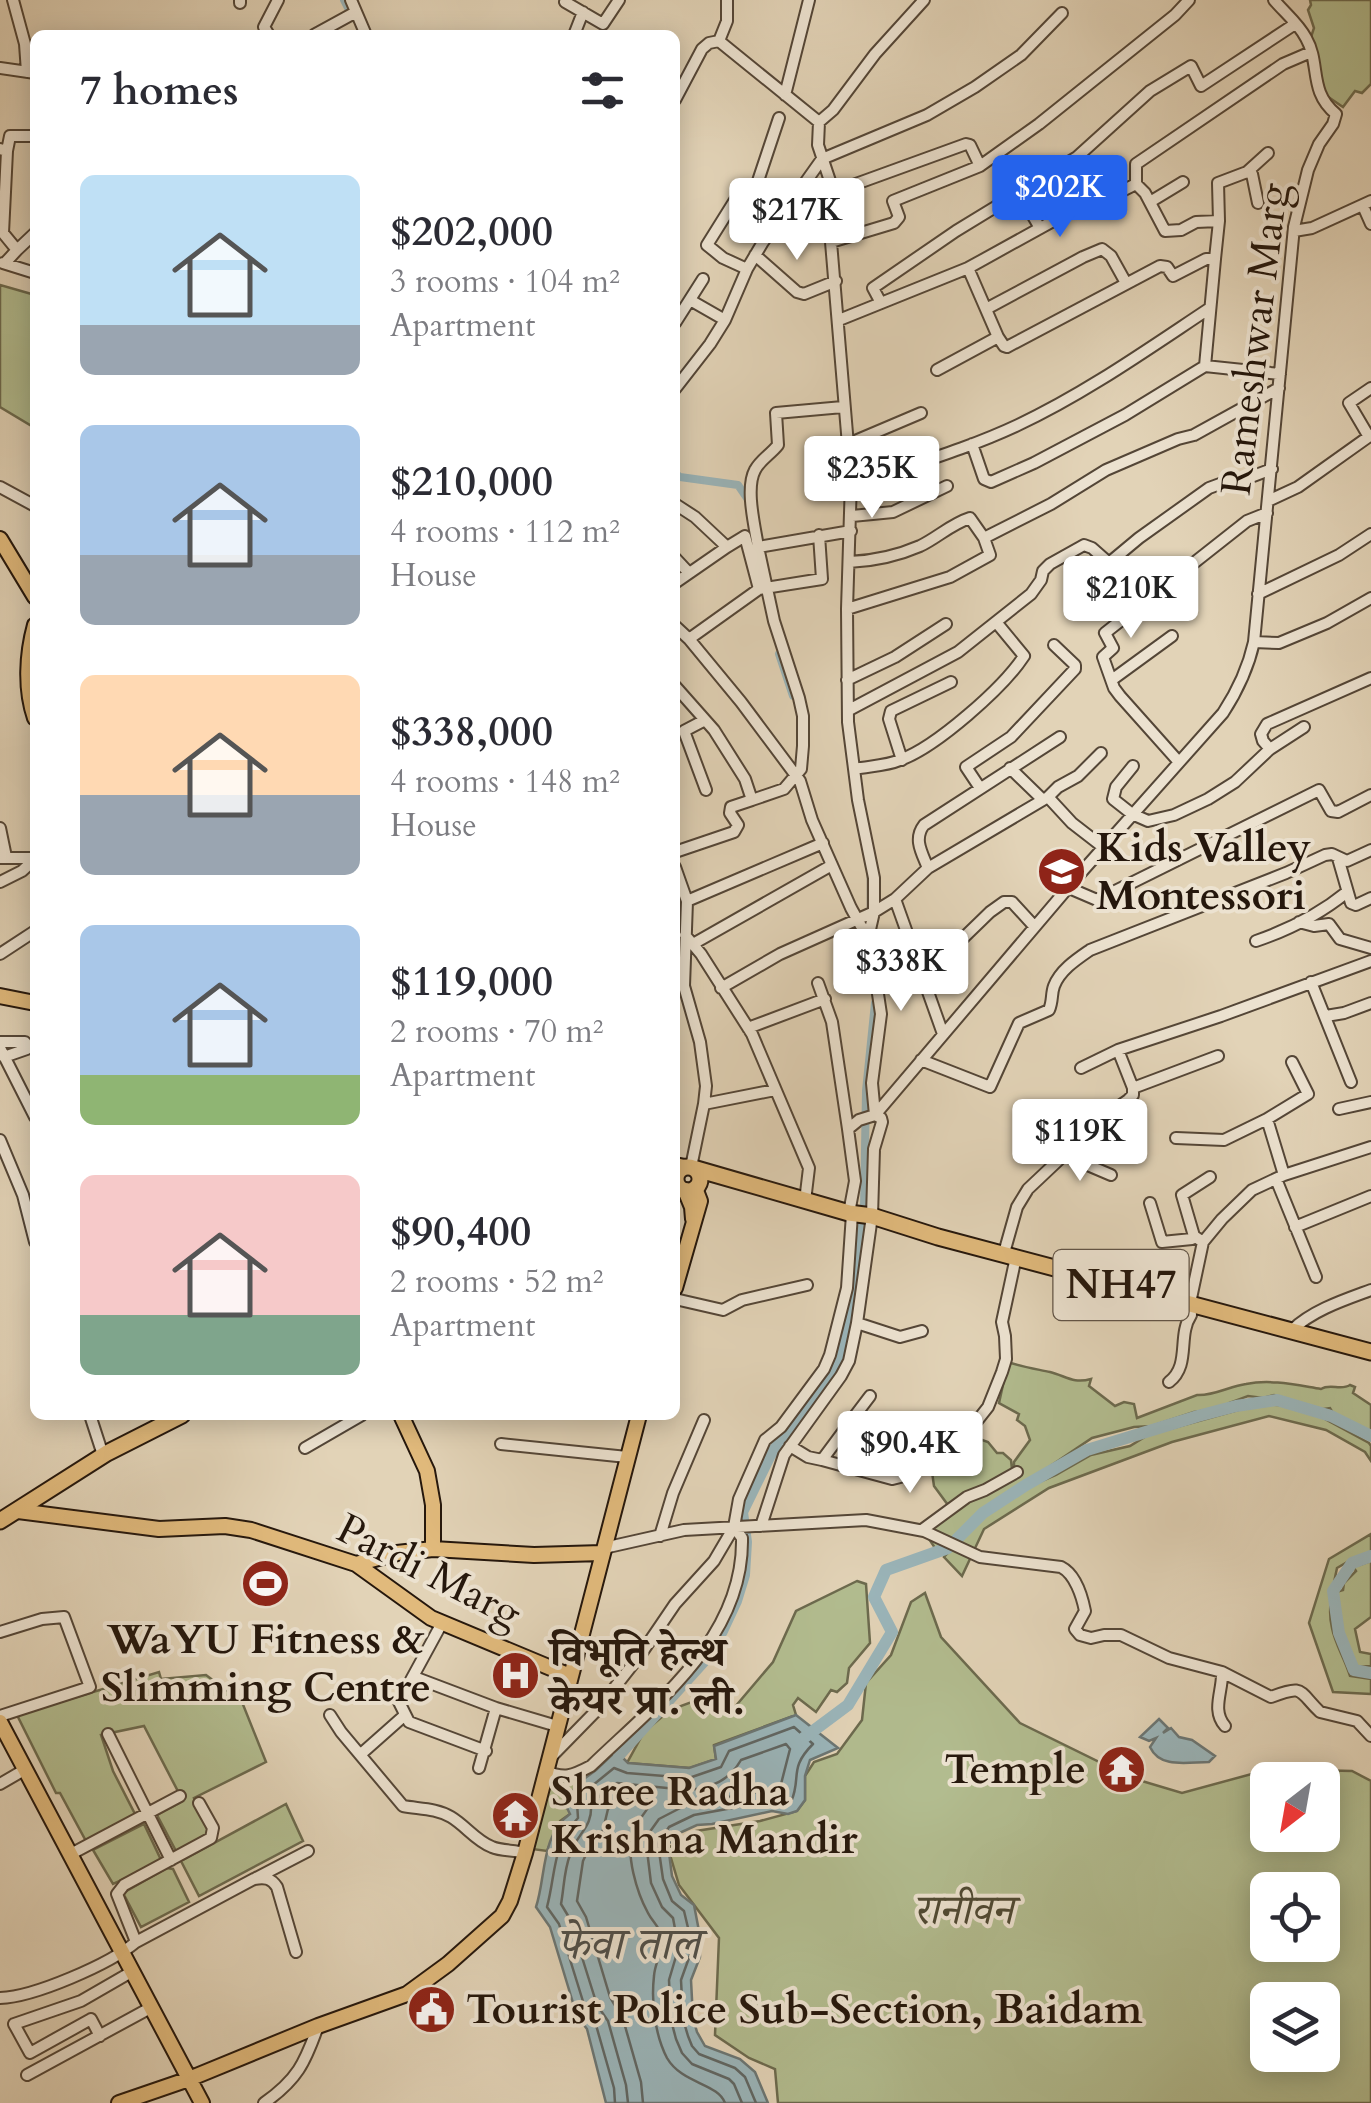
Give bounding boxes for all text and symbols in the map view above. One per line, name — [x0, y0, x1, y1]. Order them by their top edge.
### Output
text: 7 homes — [80, 62, 238, 119]
icon: filters — [575, 63, 630, 118]
pin: $202K — [990, 155, 1130, 240]
text: $202K — [1014, 165, 1106, 209]
pin: $217K — [727, 178, 867, 263]
street label: Rameshwar Marg — [1208, 179, 1302, 498]
text: $217K — [751, 188, 843, 232]
text: $202,000 — [390, 203, 553, 260]
icon: home — [160, 215, 280, 335]
text: 3 rooms · 104 m² — [390, 260, 620, 304]
text: Apartment — [390, 304, 535, 348]
pin: $235K — [802, 436, 942, 521]
text: $235K — [826, 446, 918, 490]
text: $210,000 — [390, 453, 553, 510]
icon: home — [160, 465, 280, 585]
text: 4 rooms · 112 m² — [390, 510, 620, 554]
text: House — [390, 554, 477, 598]
pin: $210K — [1061, 556, 1201, 641]
text: $210K — [1085, 566, 1177, 610]
text: $338,000 — [390, 703, 553, 760]
icon: home — [160, 715, 280, 835]
text: 4 rooms · 148 m² — [390, 760, 620, 804]
text: House — [390, 804, 477, 848]
place label: Kids Valley Montessori — [1096, 819, 1311, 924]
school or university icon: Kids Valley Montessori — [1035, 845, 1087, 897]
pin: $338K — [831, 929, 971, 1014]
text: $338K — [855, 939, 947, 983]
text: $119,000 — [390, 953, 553, 1010]
icon: home — [160, 965, 280, 1085]
text: 2 rooms · 70 m² — [390, 1010, 603, 1054]
text: Apartment — [390, 1054, 535, 1098]
pin: $119K — [1010, 1099, 1150, 1184]
text: $119K — [1034, 1109, 1126, 1153]
text: $90,400 — [390, 1203, 531, 1260]
icon: home — [160, 1215, 280, 1335]
road number: NH47 — [1054, 1250, 1188, 1320]
text: 2 rooms · 52 m² — [390, 1260, 603, 1304]
text: Apartment — [390, 1304, 535, 1348]
pin: $90.4K — [829, 1411, 991, 1496]
text: $90.4K — [860, 1421, 960, 1465]
street label: Pardi Marg — [327, 1500, 532, 1642]
sports icon: WaYU Fitness & Slimming Centre — [240, 1557, 292, 1609]
place label: WaYU Fitness & Slimming Centre — [101, 1611, 431, 1716]
place label: विभूति हेल्थ केयर प्रा. ली. — [547, 1624, 745, 1729]
hospital icon: विभूति हेल्थ केयर प्रा. ली. — [489, 1650, 541, 1702]
place label: Temple — [944, 1741, 1086, 1798]
temple icon: Temple — [1095, 1743, 1147, 1795]
north arrow — [1250, 1762, 1340, 1852]
map controls — [1250, 1762, 1340, 2072]
place label: Shree Radha Krishna Mandir — [551, 1763, 858, 1868]
temple icon: Shree Radha Krishna Mandir — [490, 1789, 542, 1841]
button: locate — [1250, 1872, 1340, 1962]
park label: रानीवन — [913, 1882, 1022, 1939]
water label: फेवा ताल — [556, 1914, 708, 1975]
place label: Tourist Police Sub-Section, Baidam — [466, 1981, 1143, 2038]
button: layers — [1250, 1982, 1340, 2072]
public building icon: Tourist Police Sub-Section, Baidam — [405, 1983, 457, 2035]

